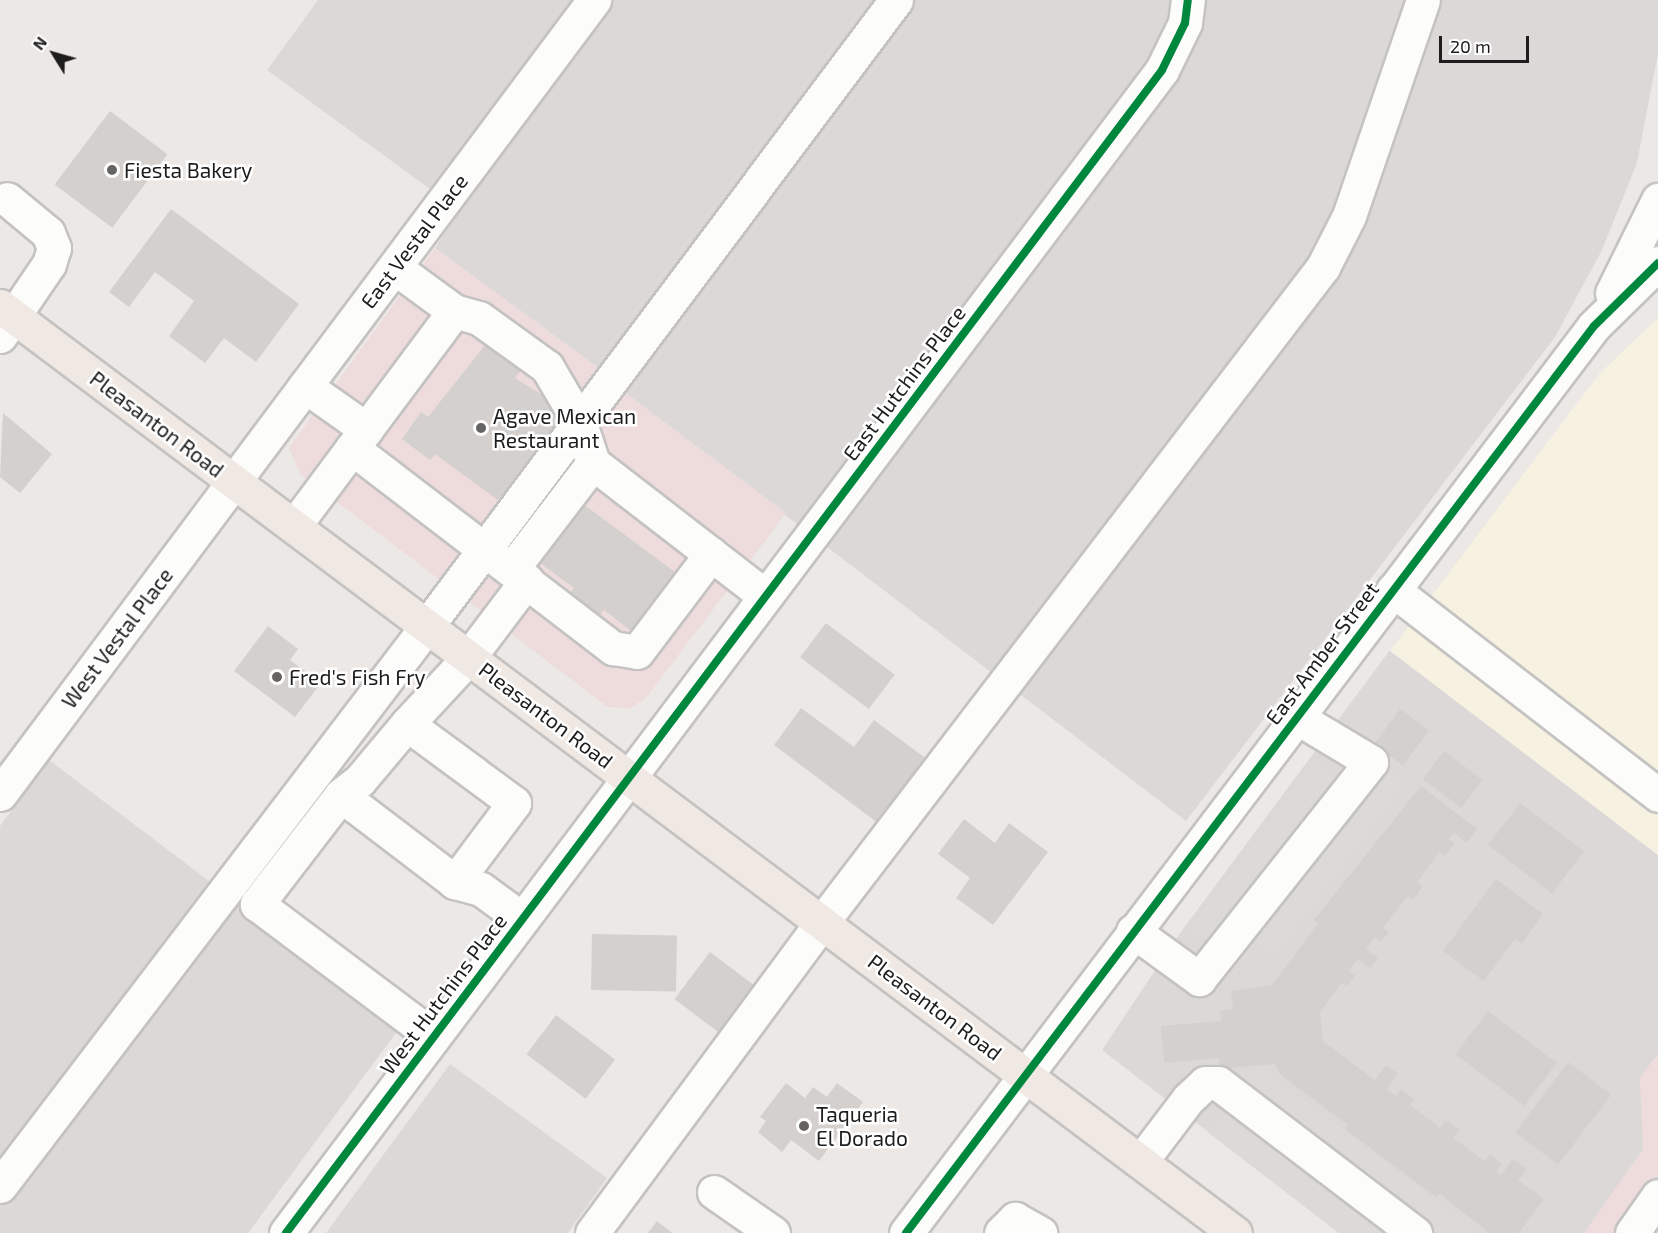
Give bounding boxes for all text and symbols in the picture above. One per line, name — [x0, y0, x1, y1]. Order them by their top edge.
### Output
north arrow — [24, 24, 84, 84]
scale bar — [1442, 24, 1532, 62]
text: N — [28, 33, 50, 53]
text: 20 m — [1450, 35, 1491, 57]
place label: Fiesta Bakery — [124, 157, 252, 183]
marker: Fiesta Bakery — [105, 163, 119, 177]
street label: East Vestal Place — [355, 169, 473, 313]
street label: East Hutchins Place — [838, 301, 970, 465]
street label: Pleasanton Road — [85, 365, 229, 483]
place label: Agave Mexican Restaurant — [493, 403, 636, 453]
marker: Agave Mexican Restaurant — [474, 421, 488, 435]
street label: West Vestal Place — [56, 563, 178, 713]
street label: East Amber Street — [1260, 576, 1384, 730]
street label: Pleasanton Road — [474, 656, 618, 774]
place label: Fred's Fish Fry — [289, 664, 426, 690]
marker: Fred's Fish Fry — [270, 670, 284, 684]
street label: West Hutchins Place — [374, 909, 512, 1079]
street label: Pleasanton Road — [863, 948, 1007, 1066]
place label: Taqueria El Dorado — [816, 1101, 908, 1151]
marker: Taqueria El Dorado — [797, 1119, 811, 1133]

